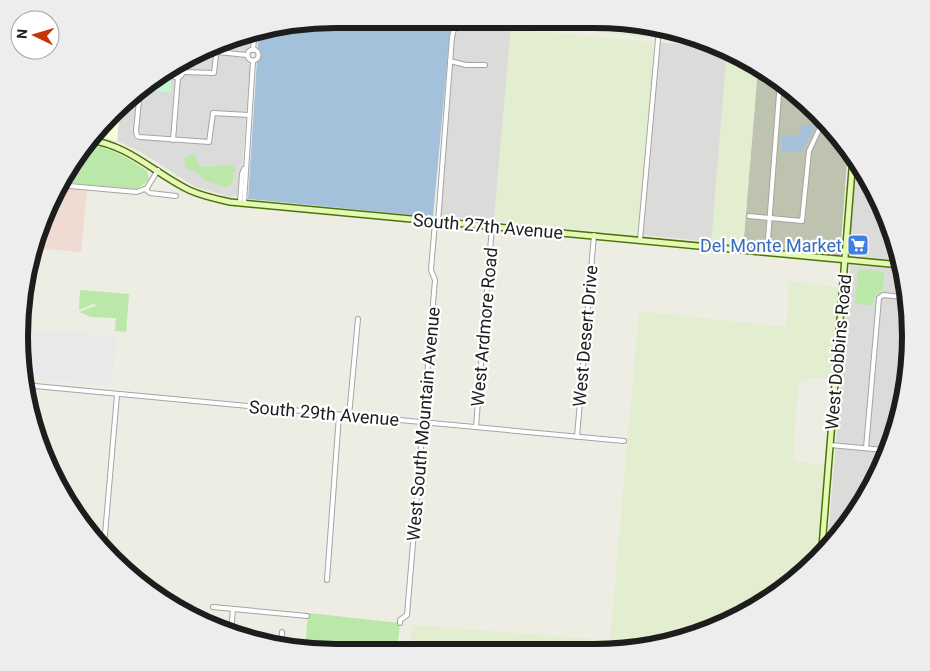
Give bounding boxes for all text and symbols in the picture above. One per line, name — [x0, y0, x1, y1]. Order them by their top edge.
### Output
north arrow — [10, 10, 60, 60]
text: N — [14, 28, 30, 39]
street label: South 27th Avenue — [412, 209, 564, 243]
supermarket icon: Del Monte Market — [846, 233, 870, 257]
place label: Del Monte Market — [700, 235, 842, 256]
street label: West Ardmore Road — [467, 246, 501, 408]
street label: West Desert Drive — [568, 264, 602, 408]
street label: West Dobbins Road — [821, 273, 855, 431]
street label: West South Mountain Avenue — [402, 306, 444, 542]
street label: South 29th Avenue — [248, 396, 400, 430]

